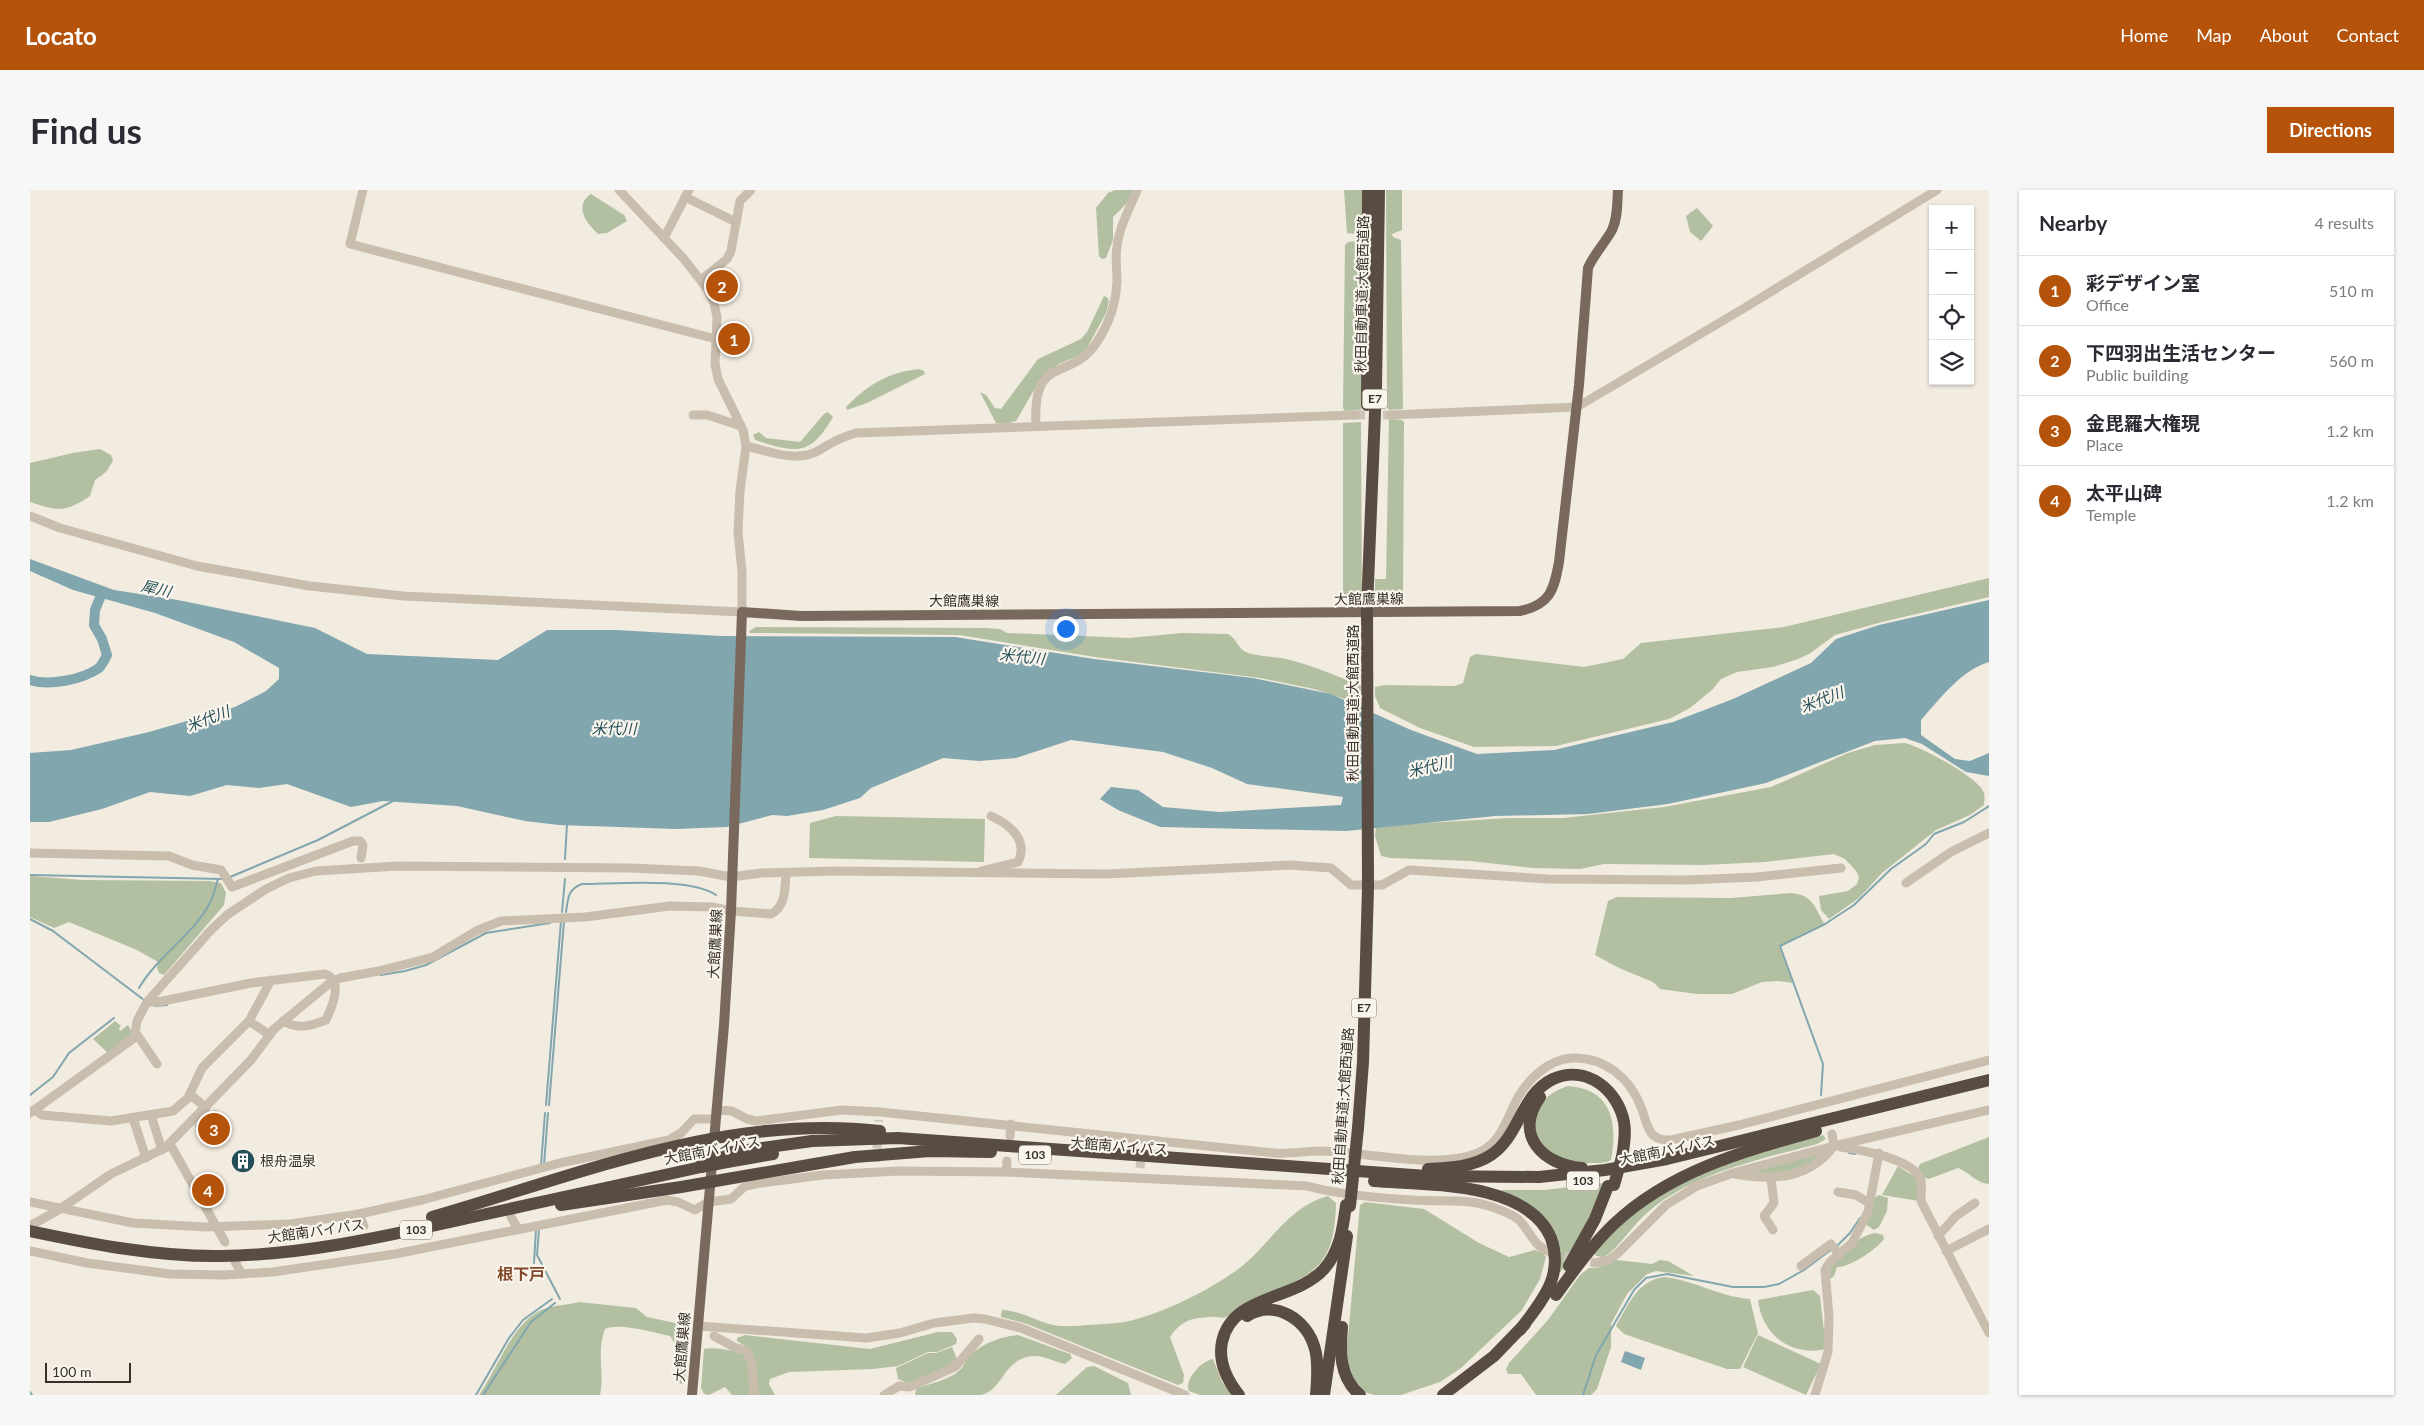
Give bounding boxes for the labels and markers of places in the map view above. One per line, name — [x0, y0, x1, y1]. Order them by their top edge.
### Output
pin: 2 — [706, 267, 738, 305]
pin: 1 — [718, 320, 750, 358]
pin: 3 — [198, 1110, 230, 1148]
building icon: 根舟温泉 — [230, 1148, 256, 1174]
place label: 根舟温泉 — [260, 1152, 316, 1169]
pin: 4 — [192, 1171, 224, 1209]

